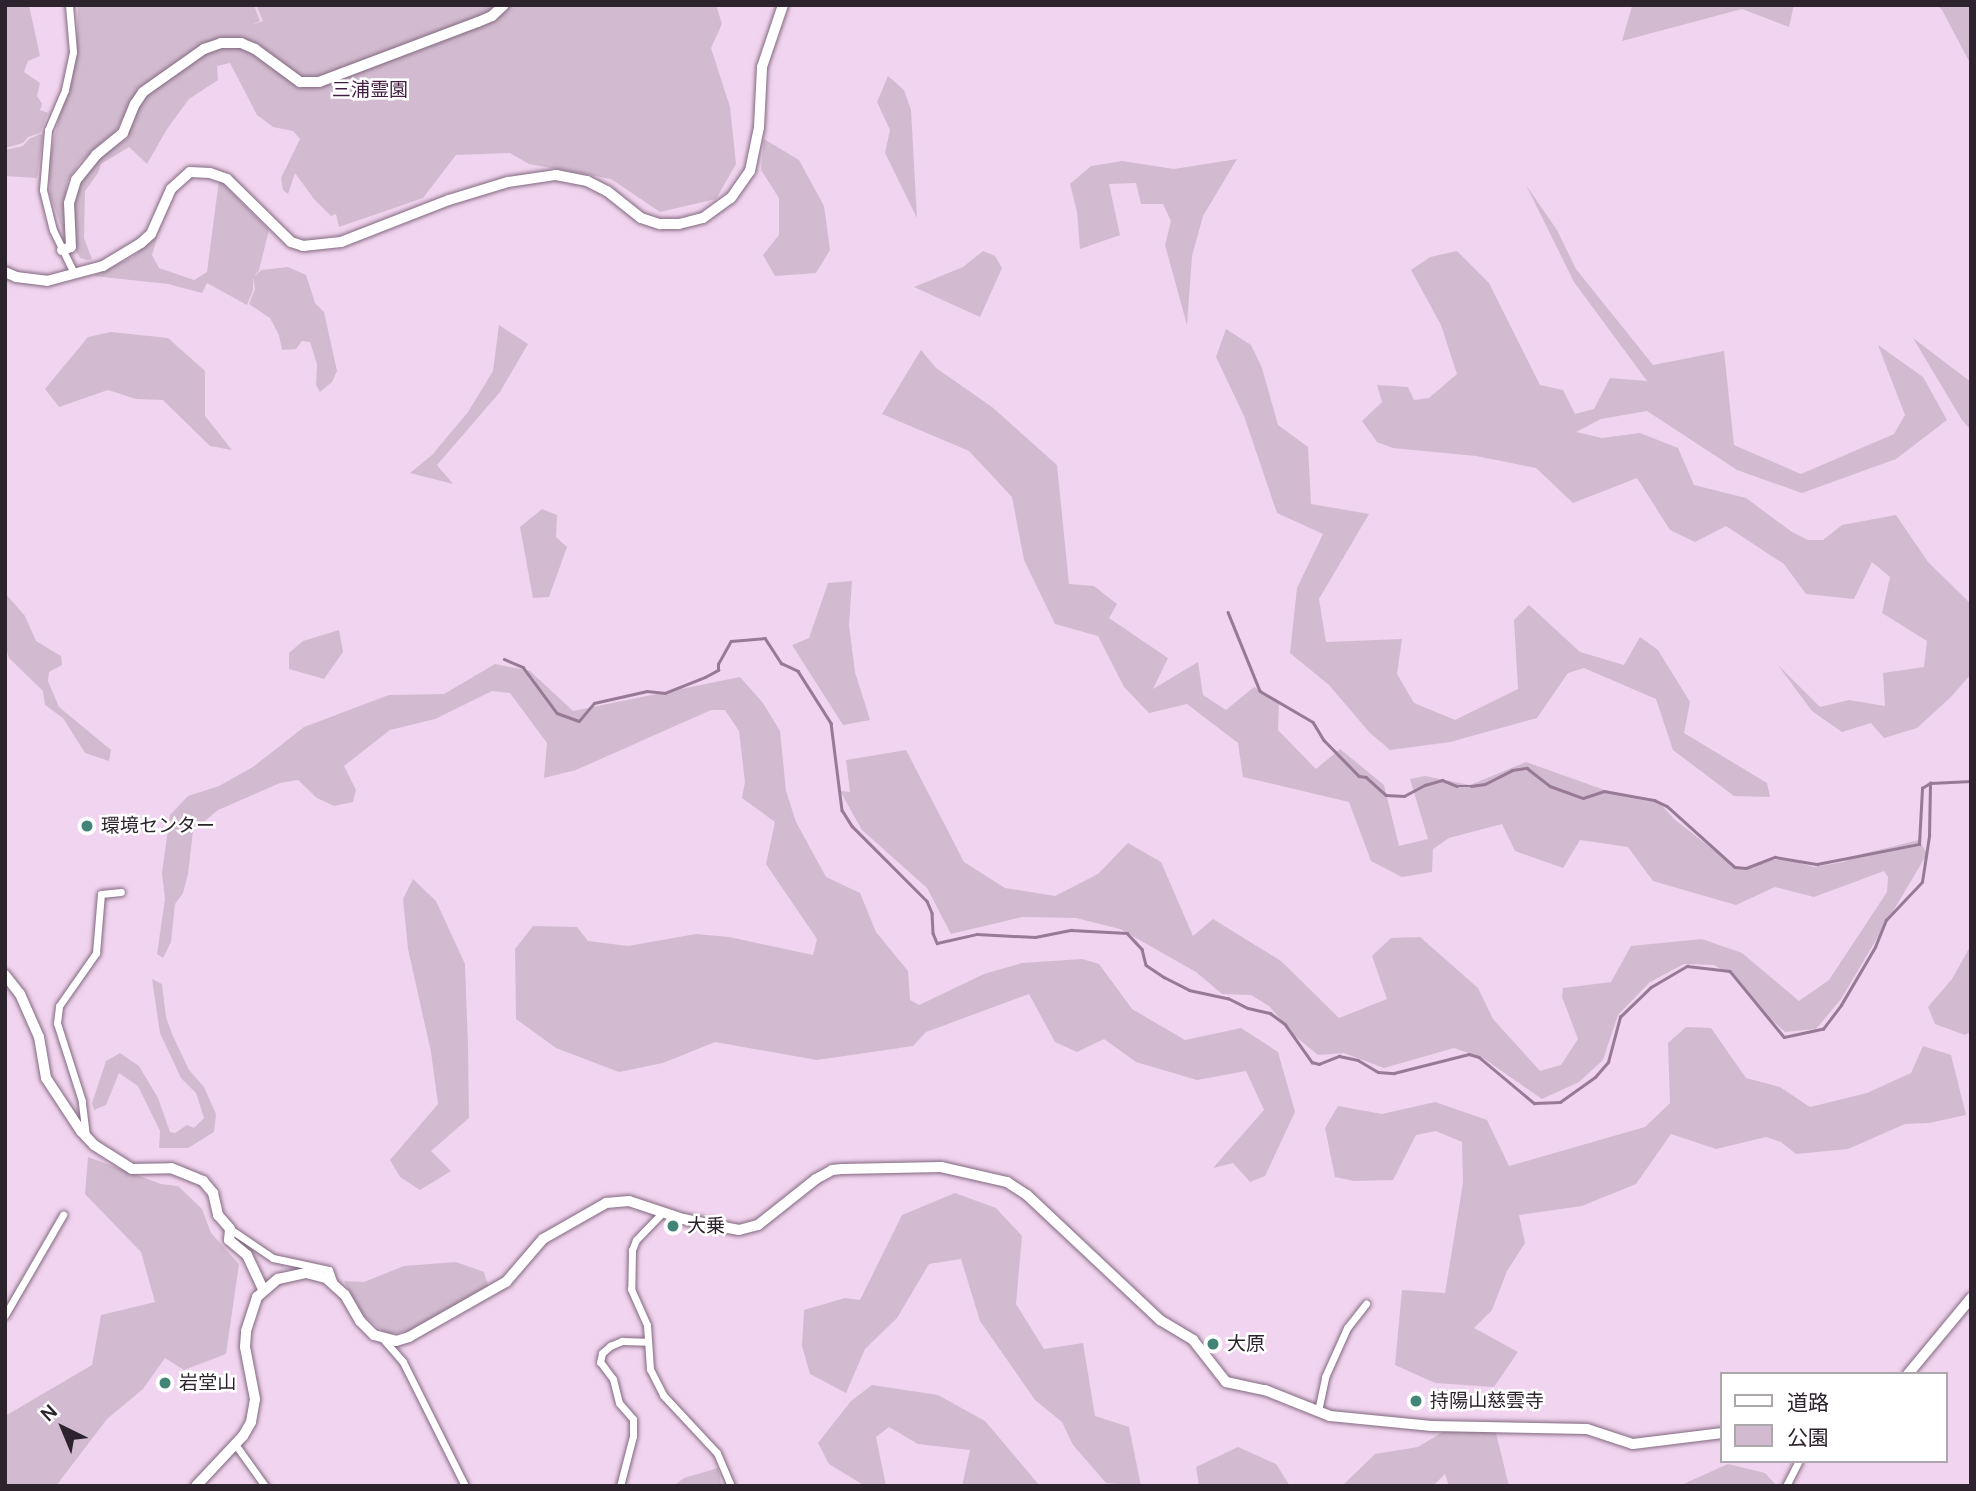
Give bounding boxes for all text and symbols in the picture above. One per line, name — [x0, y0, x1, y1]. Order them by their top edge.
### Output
park label: 三浦霊園 — [332, 79, 408, 101]
place label: 環境センター — [101, 815, 215, 837]
marker: 環境センター — [79, 818, 95, 834]
place label: 大乗 — [687, 1215, 725, 1237]
marker: 大乗 — [665, 1218, 681, 1234]
place label: 大原 — [1227, 1333, 1265, 1355]
marker: 大原 — [1205, 1336, 1221, 1352]
place label: 岩堂山 — [179, 1372, 236, 1394]
legend — [1720, 1372, 1948, 1463]
marker: 岩堂山 — [157, 1375, 173, 1391]
text: 道路 — [1787, 1388, 1829, 1416]
place label: 持陽山慈雲寺 — [1430, 1390, 1544, 1412]
north arrow — [28, 1393, 98, 1463]
marker: 持陽山慈雲寺 — [1408, 1393, 1424, 1409]
text: N — [35, 1398, 63, 1427]
text: 公園 — [1787, 1423, 1829, 1451]

